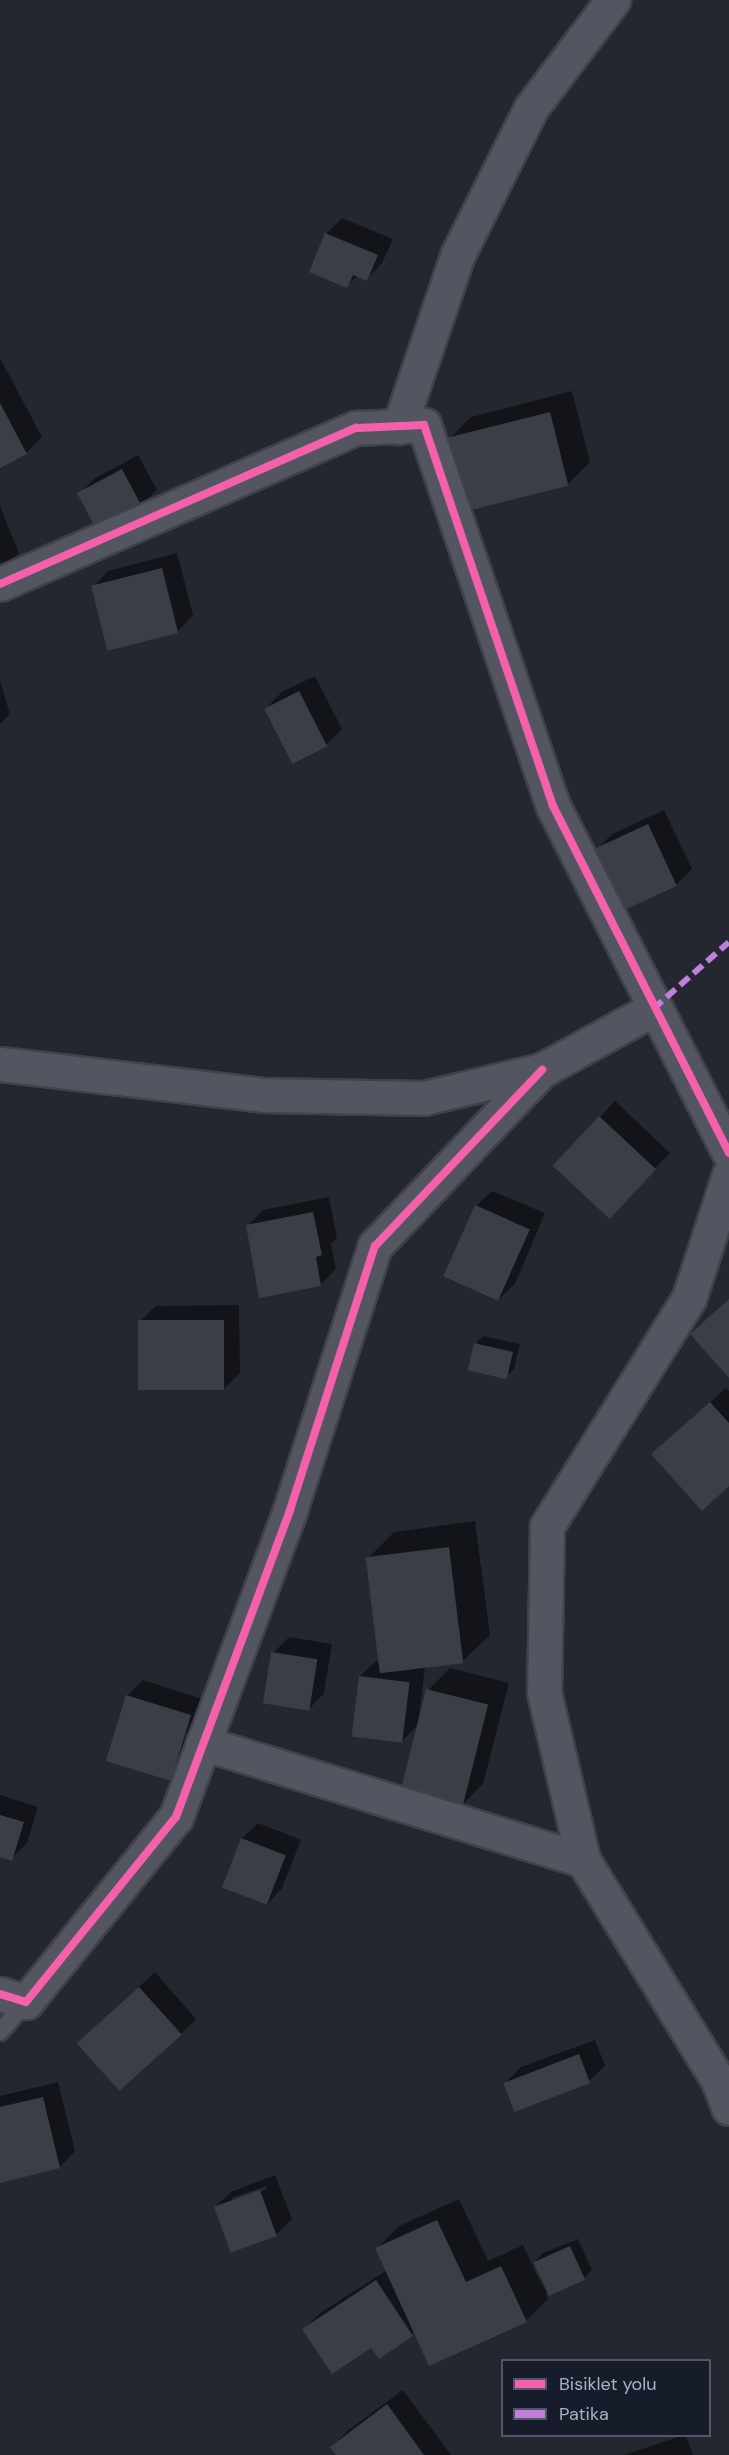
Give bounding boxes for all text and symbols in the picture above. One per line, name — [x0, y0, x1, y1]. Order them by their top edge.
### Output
legend — [501, 2359, 711, 2437]
text: Bisiklet yolu — [559, 2372, 657, 2396]
text: Patika — [559, 2402, 609, 2426]

